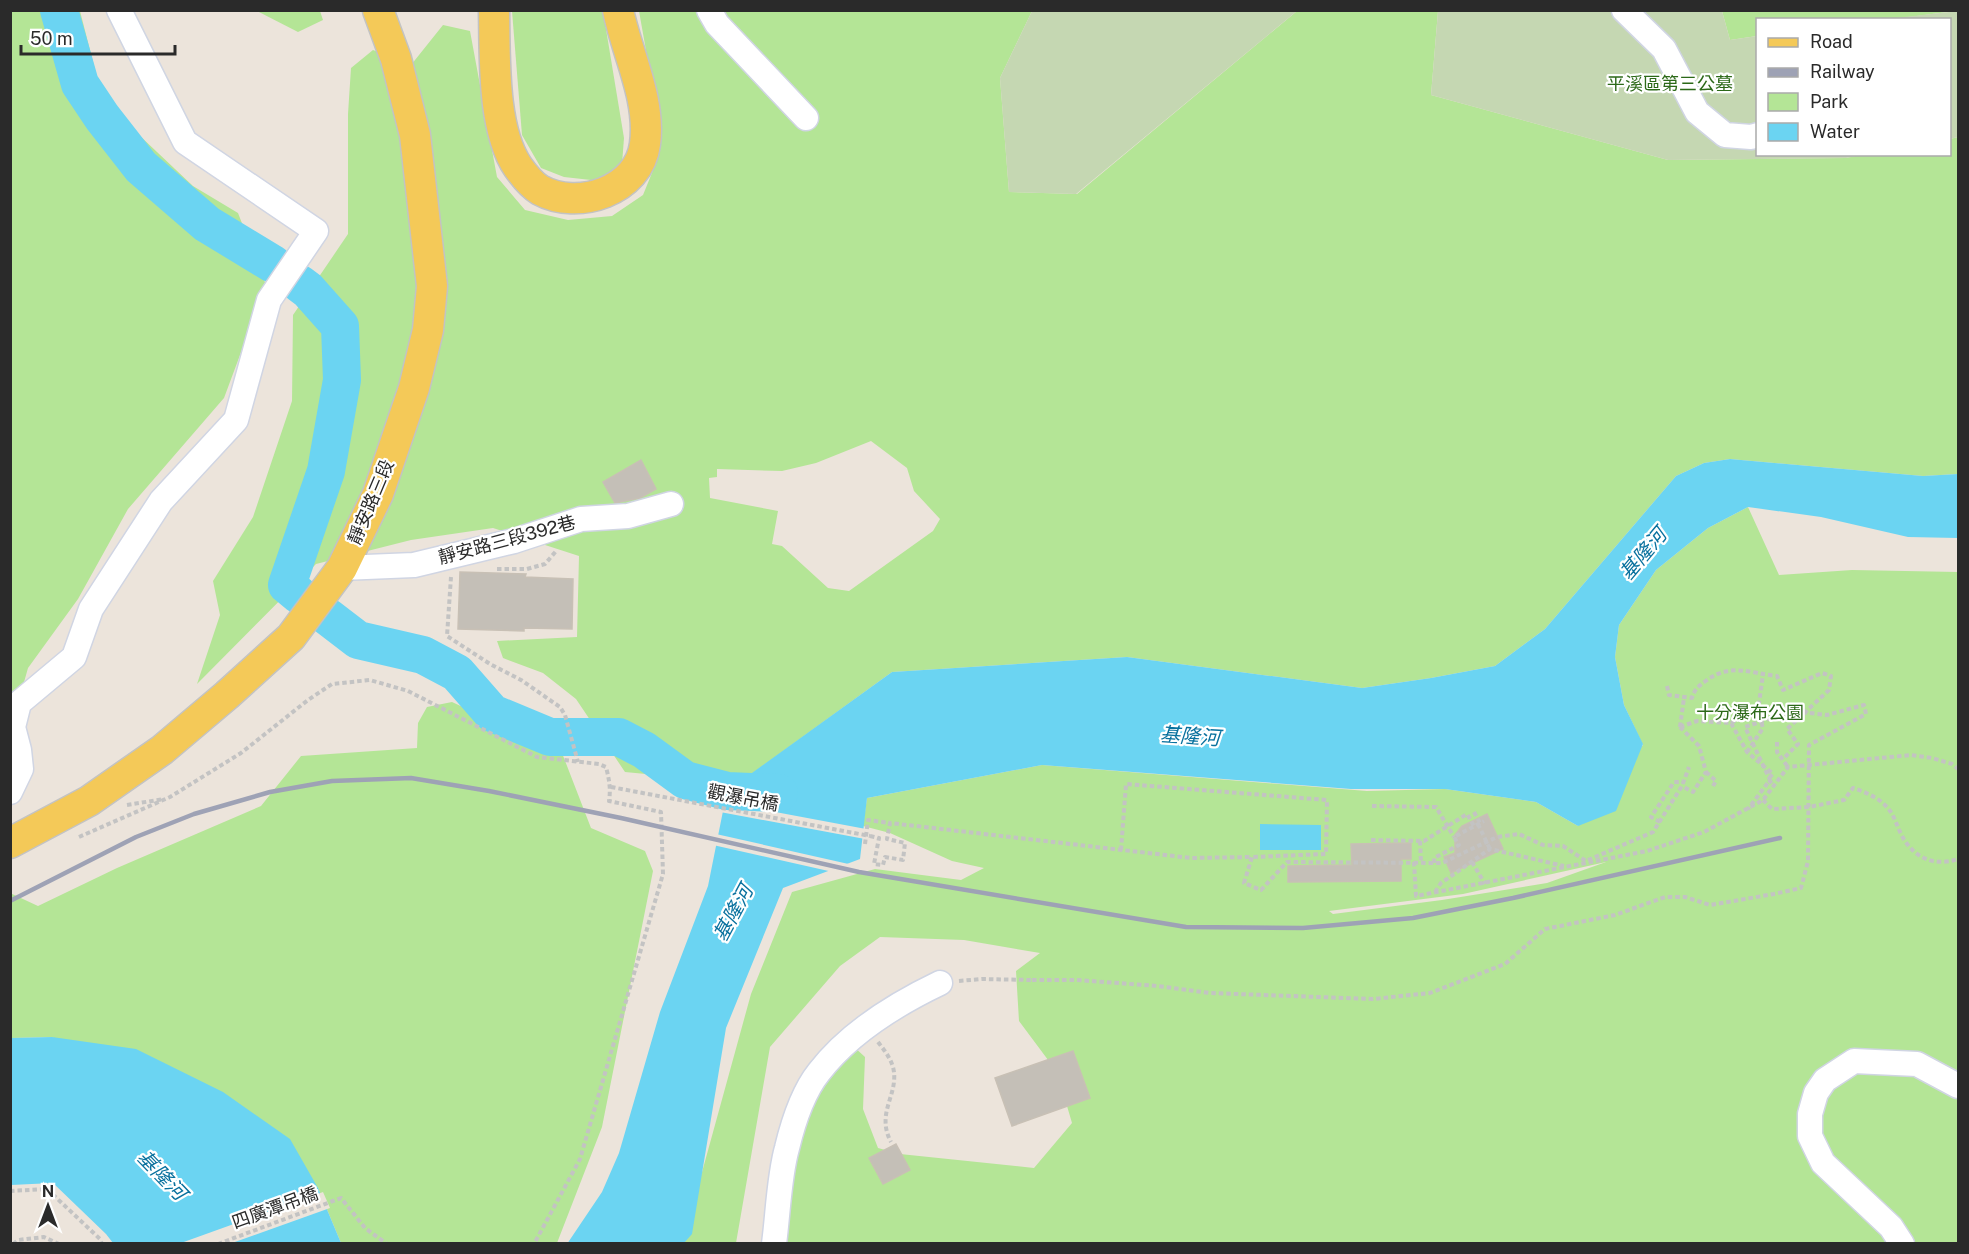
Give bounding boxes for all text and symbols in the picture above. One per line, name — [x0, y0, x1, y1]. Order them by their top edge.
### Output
scale bar — [21, 18, 176, 56]
legend — [1756, 18, 1951, 156]
text: 50 m — [30, 28, 73, 49]
text: Road — [1810, 31, 1853, 52]
text: Railway — [1810, 61, 1875, 82]
park label: 平溪區第三公墓 — [1607, 73, 1733, 94]
text: Park — [1810, 91, 1848, 112]
text: Water — [1810, 121, 1860, 142]
street label: 靜安路三段 — [343, 456, 398, 547]
street label: 靜安路三段392巷 — [436, 511, 578, 568]
water label: 基隆河 — [1615, 520, 1674, 585]
park label: 十分瀑布公園 — [1696, 702, 1804, 723]
water label: 基隆河 — [1159, 722, 1225, 750]
street label: 觀瀑吊橋 — [706, 780, 780, 815]
water label: 基隆河 — [708, 877, 760, 945]
water label: 基隆河 — [133, 1145, 194, 1208]
north arrow — [18, 1176, 78, 1236]
text: N — [42, 1182, 54, 1201]
street label: 四廣潭吊橋 — [229, 1182, 321, 1233]

